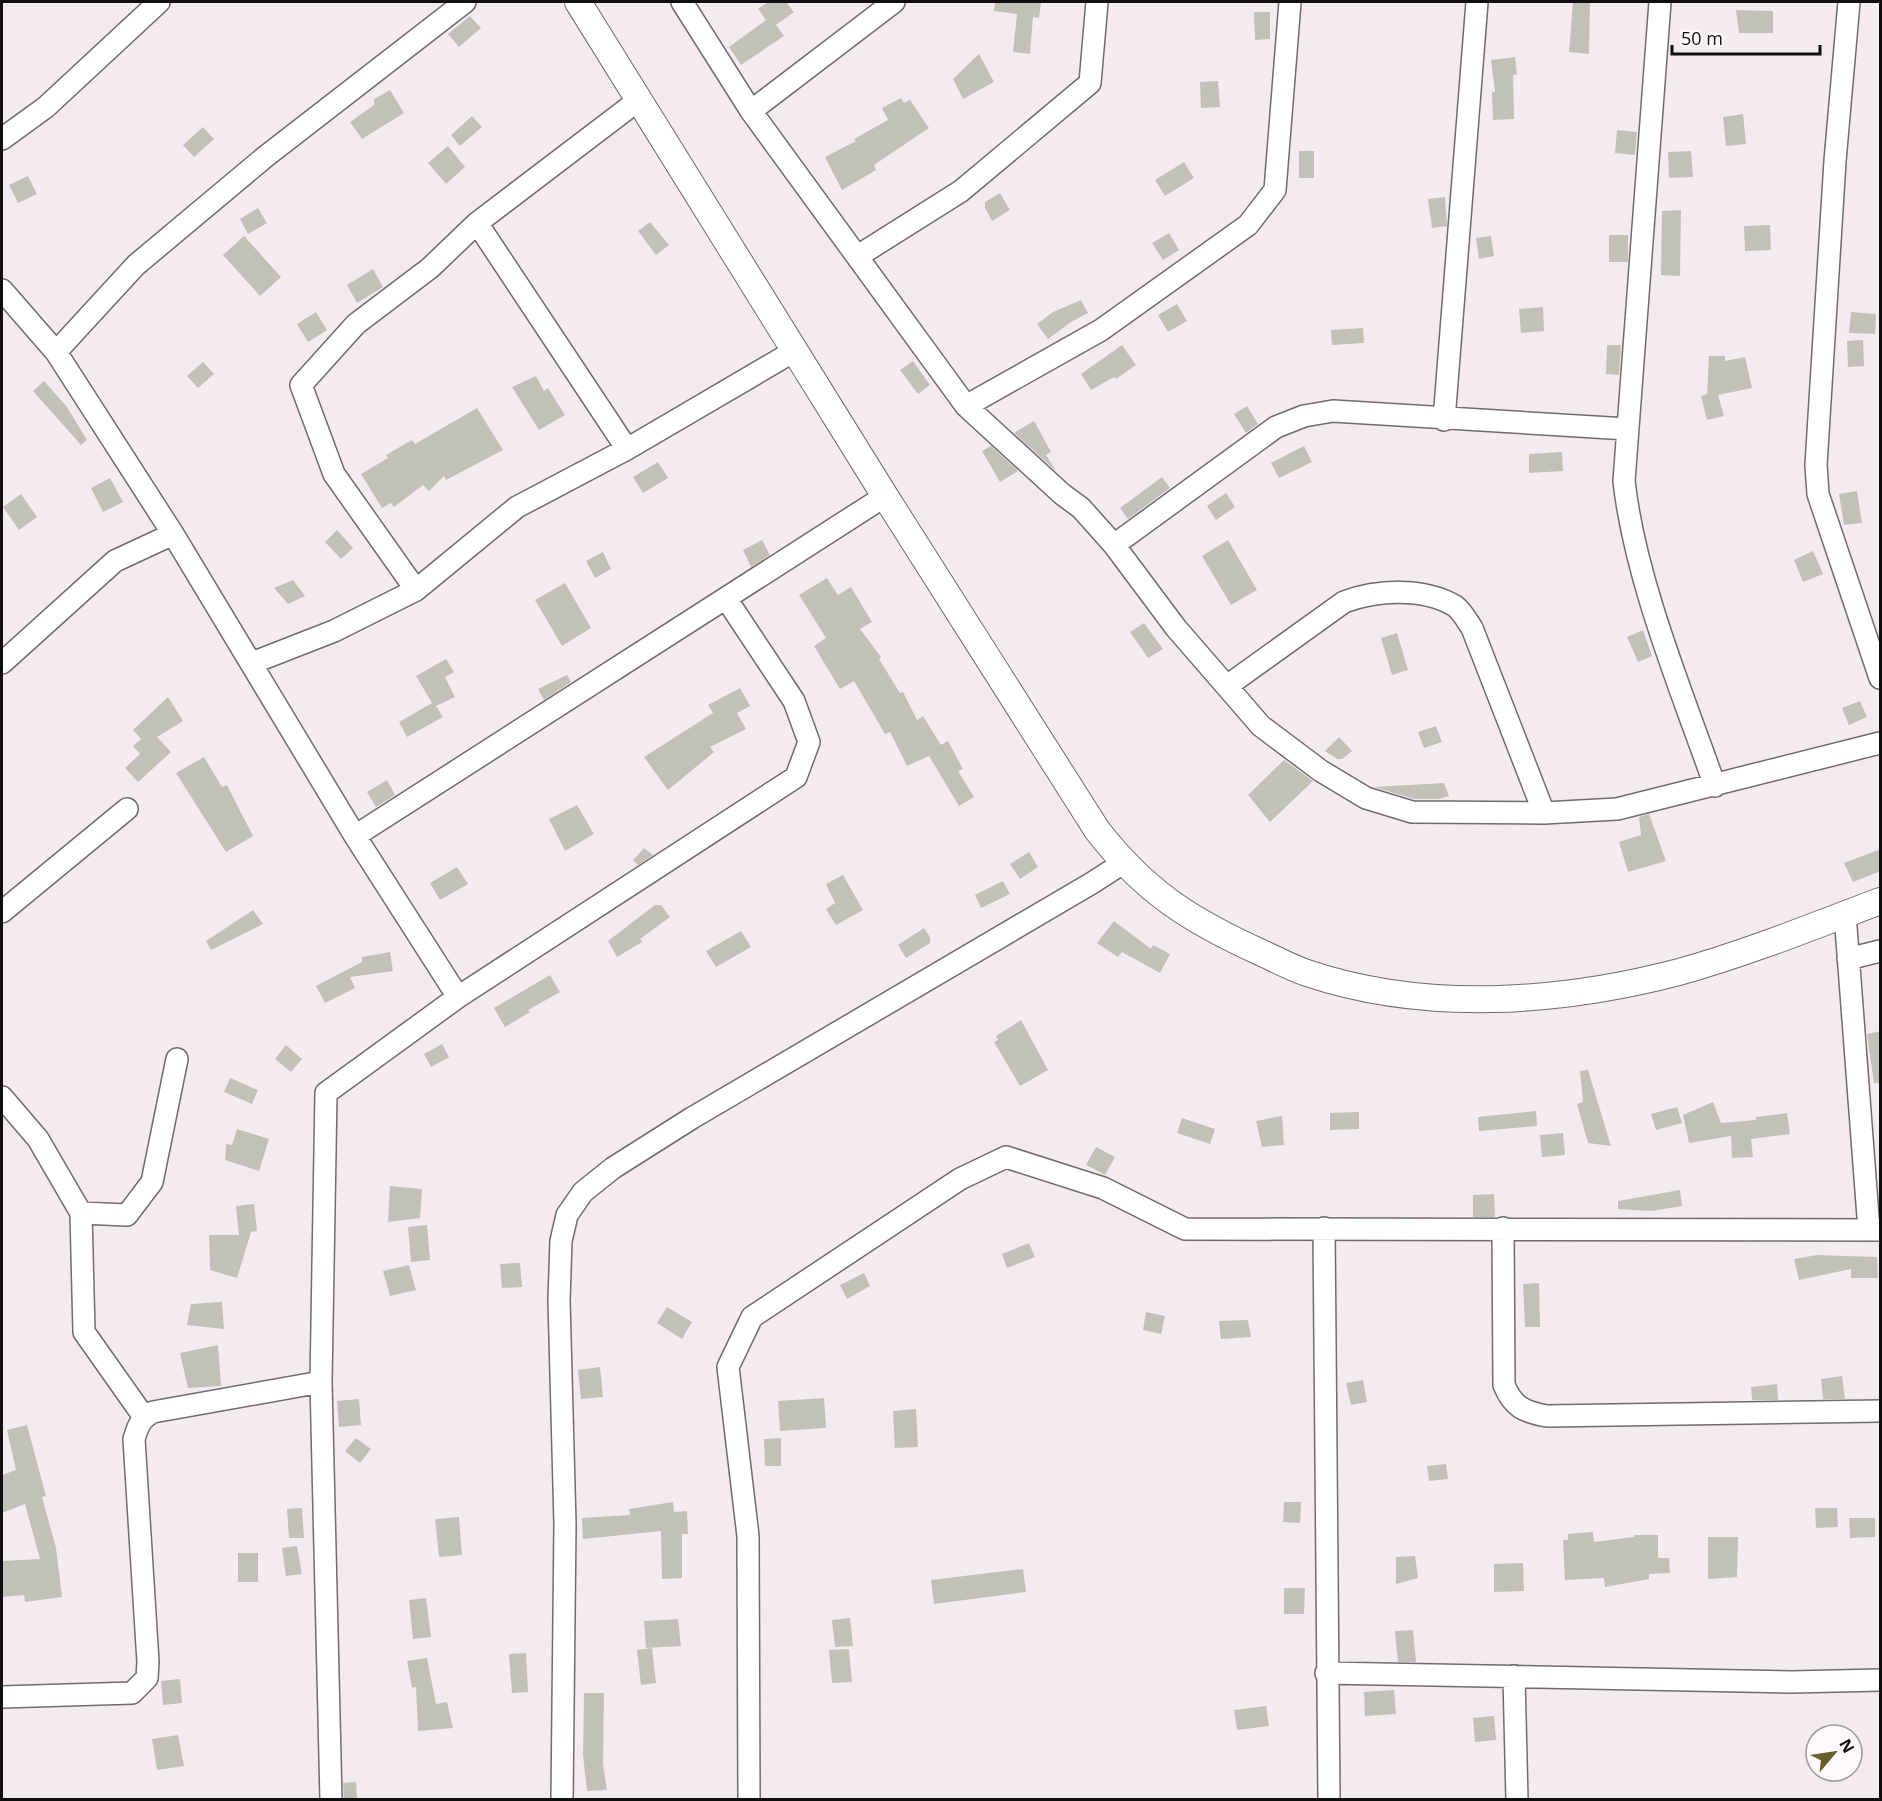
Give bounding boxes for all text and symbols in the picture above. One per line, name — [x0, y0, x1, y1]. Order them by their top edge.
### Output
scale bar — [1672, 18, 1820, 56]
text: 50 m — [1681, 26, 1723, 50]
north arrow — [1804, 1723, 1864, 1783]
text: N — [1834, 1735, 1860, 1757]

